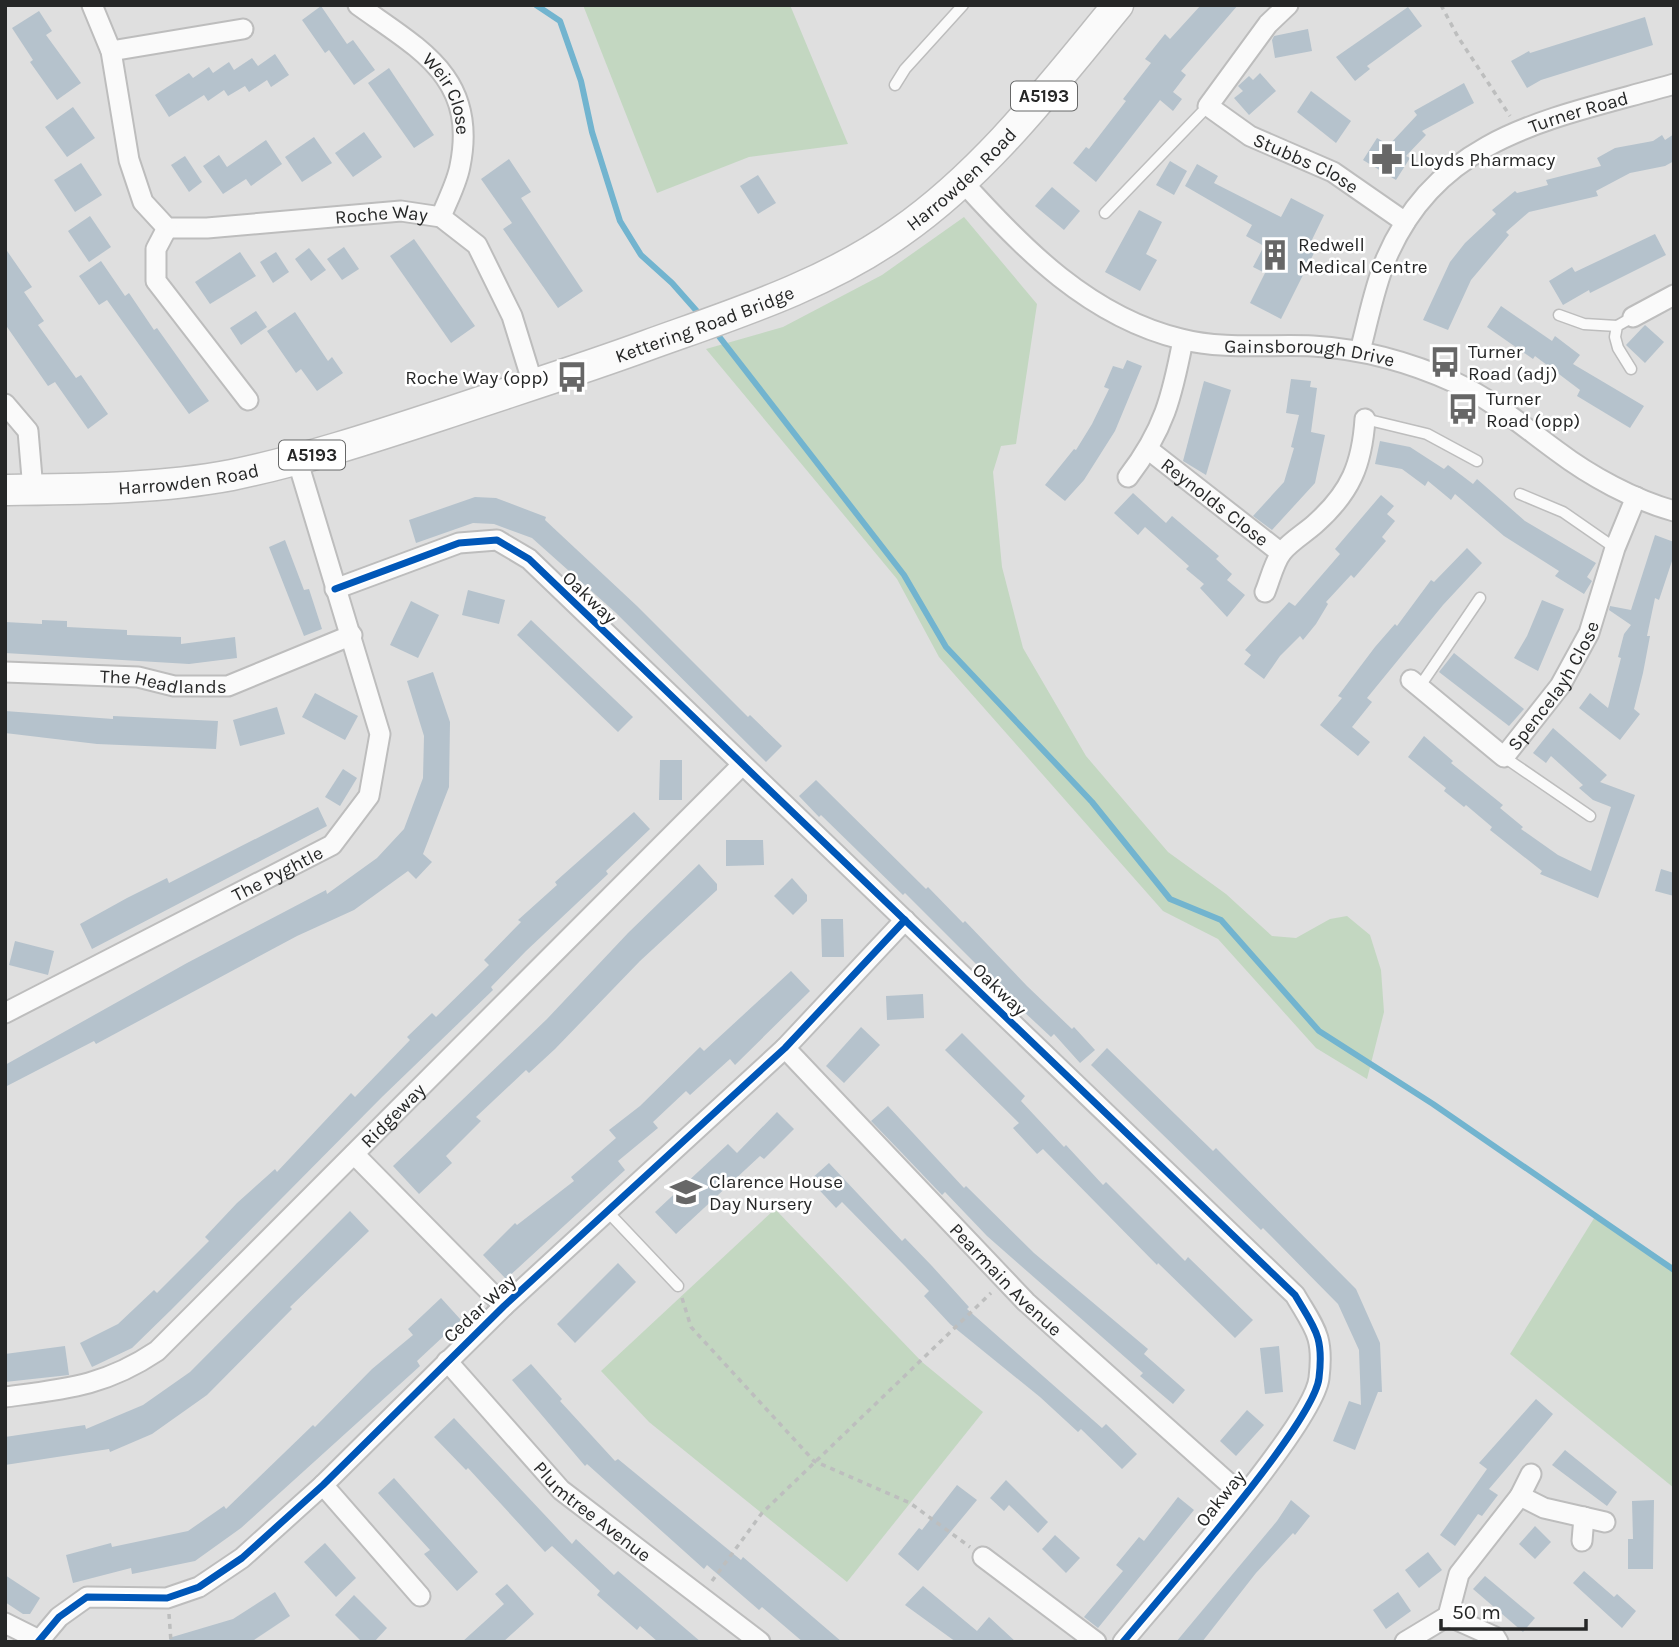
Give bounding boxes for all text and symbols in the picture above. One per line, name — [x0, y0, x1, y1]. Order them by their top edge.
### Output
street label: Weir Close — [418, 48, 473, 135]
road number: A5193 — [1011, 82, 1077, 110]
street label: Turner Road — [1526, 87, 1631, 138]
street label: Harrowden Road — [902, 124, 1021, 236]
street label: Stubbs Close — [1250, 129, 1362, 198]
pharmacy icon: Lloyds Pharmacy — [1370, 142, 1404, 176]
place label: Lloyds Pharmacy — [1410, 149, 1556, 171]
street label: Roche Way — [334, 200, 429, 229]
place label: Redwell Medical Centre — [1298, 234, 1428, 278]
building icon: Redwell Medical Centre — [1258, 238, 1292, 272]
street label: Kettering Road Bridge — [612, 282, 798, 368]
street label: Gainsborough Drive — [1224, 335, 1397, 372]
place label: Turner Road (adj) — [1468, 341, 1557, 385]
bus stop icon: Turner Road (adj) — [1428, 345, 1462, 379]
bus stop icon: Roche Way (opp) — [555, 360, 589, 394]
place label: Roche Way (opp) — [405, 367, 549, 389]
place label: Turner Road (opp) — [1486, 388, 1580, 432]
bus stop icon: Turner Road (opp) — [1446, 392, 1480, 426]
road number: A5193 — [279, 440, 345, 470]
street label: Reynolds Close — [1156, 454, 1273, 551]
street label: Harrowden Road — [118, 459, 261, 499]
street label: Oakway — [558, 567, 621, 629]
street label: Spencelayh Close — [1503, 619, 1604, 755]
street label: The Headlands — [99, 666, 227, 699]
street label: The Pyghtle — [229, 842, 327, 906]
street label: Oakway — [968, 959, 1031, 1021]
street label: Ridgeway — [356, 1079, 430, 1153]
place label: Clarence House Day Nursery — [709, 1171, 843, 1215]
school or university icon: Clarence House Day Nursery — [669, 1175, 703, 1209]
street label: Pearmain Avenue — [945, 1219, 1066, 1341]
street label: Cedar Way — [439, 1270, 520, 1348]
street label: Plumtree Avenue — [529, 1457, 655, 1567]
street label: Oakway — [1191, 1466, 1250, 1531]
scale bar — [1441, 1588, 1586, 1632]
text: 50 m — [1452, 1600, 1501, 1624]

